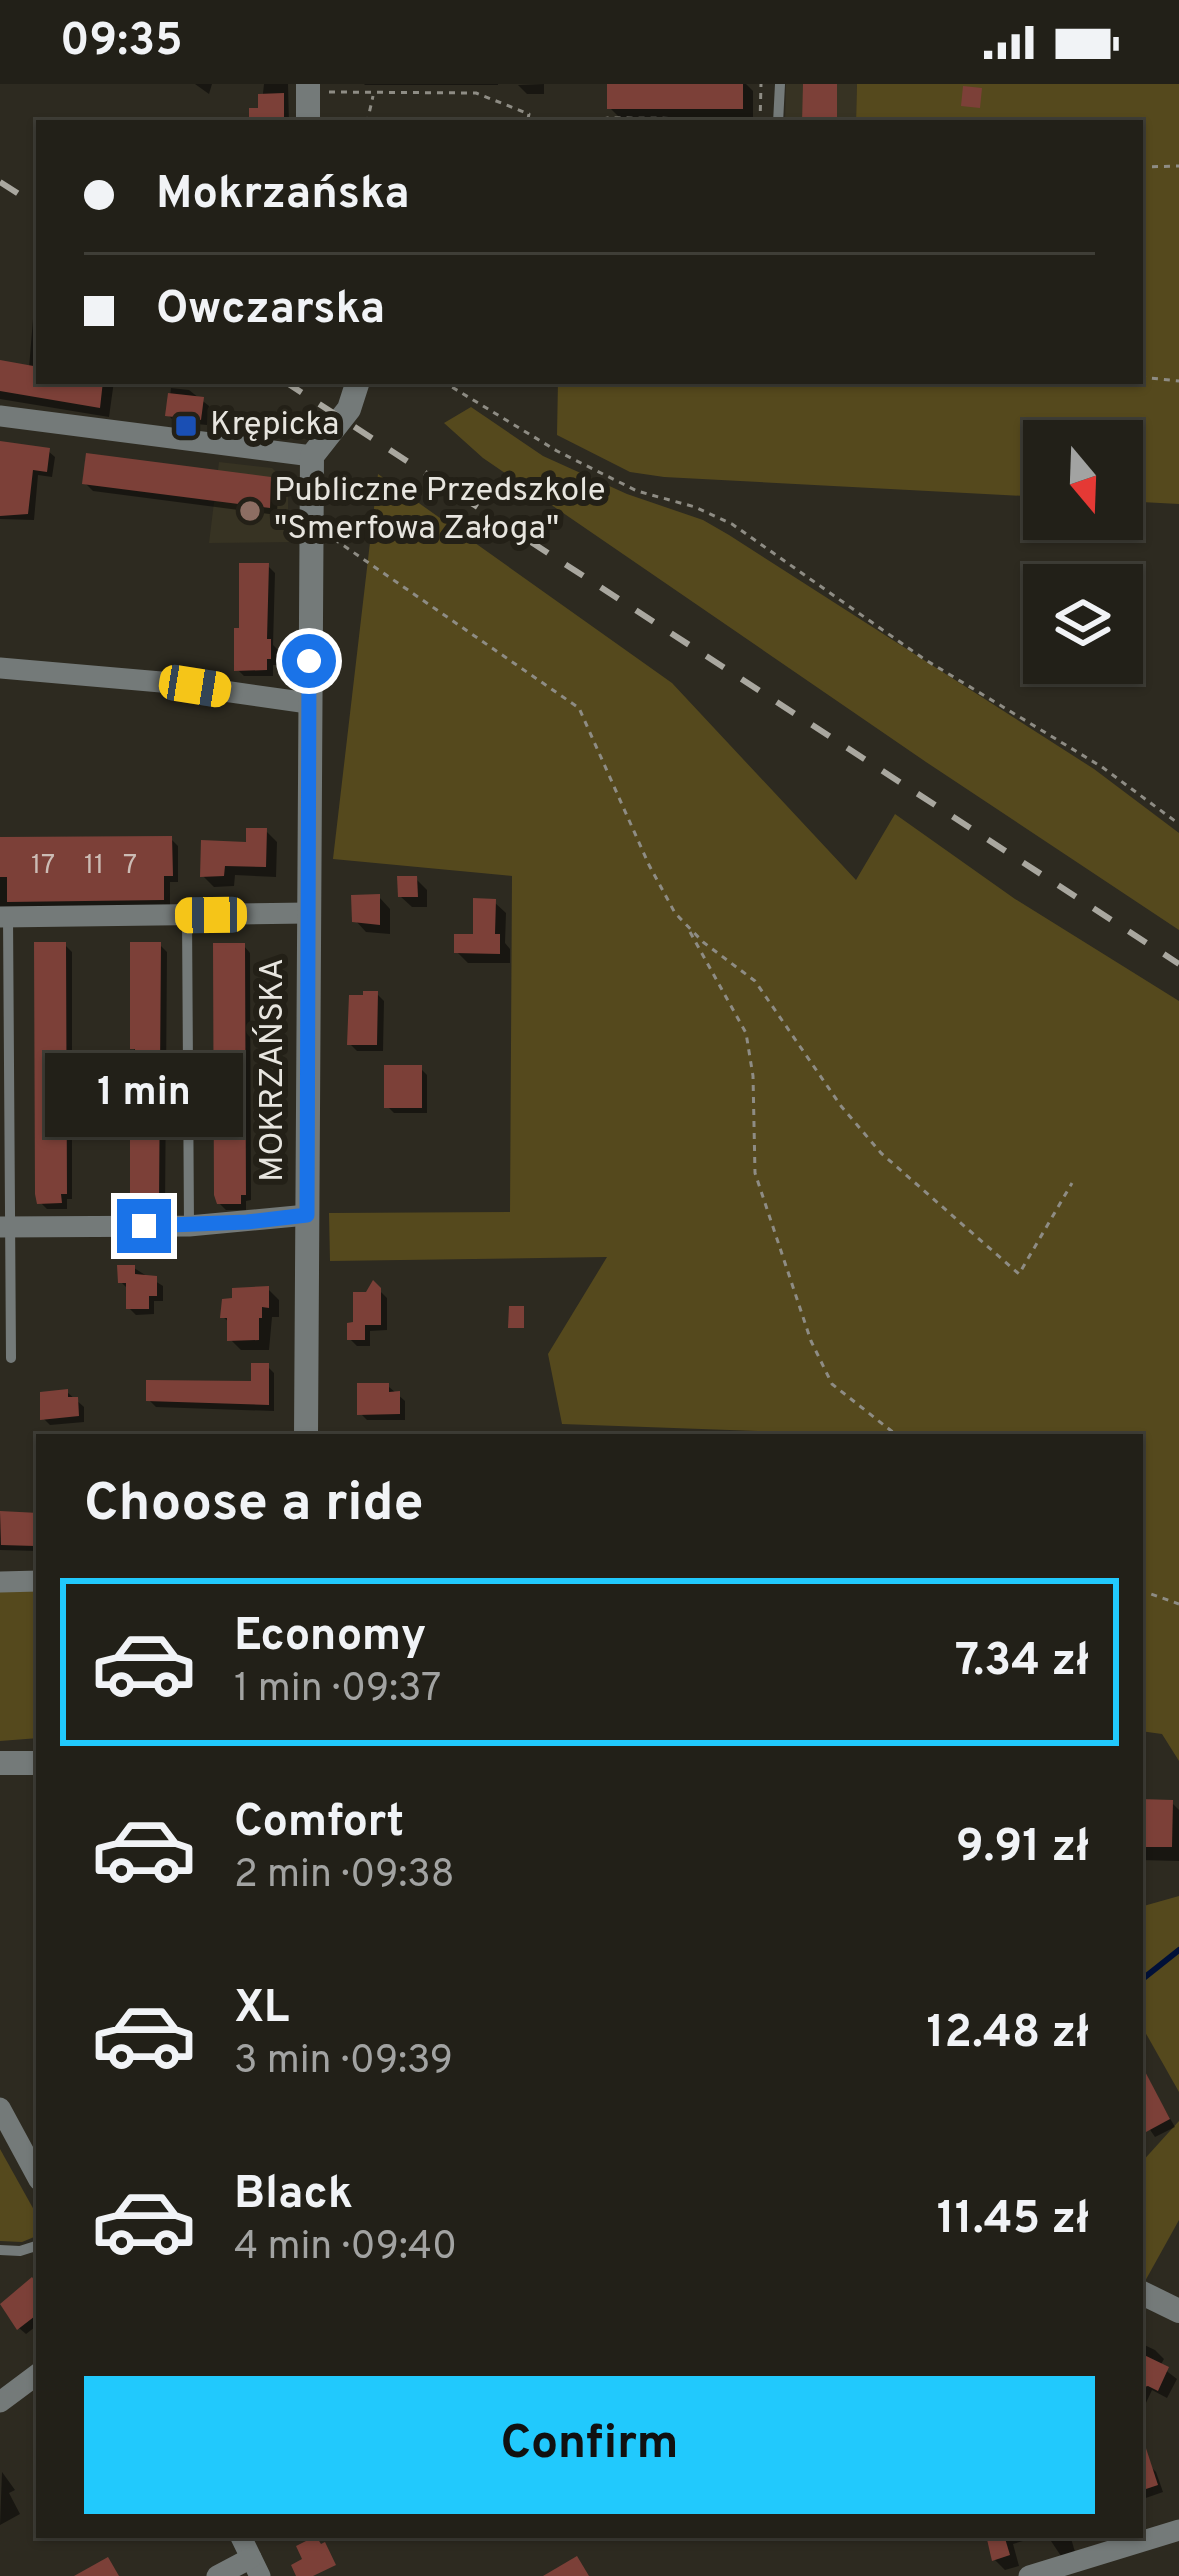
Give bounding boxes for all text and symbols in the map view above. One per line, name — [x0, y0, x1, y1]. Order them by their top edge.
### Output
text: 09:35 — [60, 14, 183, 71]
text: Mokrzańska — [156, 167, 410, 224]
text: Owczarska — [156, 282, 385, 339]
place label: Krępicka — [210, 405, 339, 447]
marker: Krępicka — [173, 413, 199, 439]
north arrow — [1023, 420, 1143, 540]
map controls — [1023, 420, 1143, 684]
place label: Publiczne Przedszkole "Smerfowa Załoga" — [274, 471, 606, 551]
marker: Publiczne Przedszkole "Smerfowa Załoga" — [237, 498, 263, 524]
button: layers — [1023, 564, 1143, 684]
route start — [282, 634, 336, 688]
car — [157, 663, 233, 709]
house number: 17 — [31, 849, 55, 883]
house number: 11 — [84, 849, 104, 883]
house number: 7 — [123, 849, 137, 883]
car — [175, 896, 247, 934]
street label: MOKRZAŃSKA — [252, 958, 295, 1182]
callout: 1 min — [45, 1052, 243, 1136]
text: 1 min — [97, 1070, 191, 1119]
route end — [117, 1199, 171, 1253]
text: Choose a ride — [84, 1471, 424, 1540]
icon: car — [90, 1608, 198, 1716]
text: Economy — [234, 1609, 426, 1666]
text: 7.34 zł — [955, 1634, 1089, 1691]
text: 1 min · 09:37 — [234, 1666, 441, 1715]
icon: car — [90, 1794, 198, 1902]
text: Comfort — [234, 1795, 404, 1852]
text: 9.91 zł — [956, 1820, 1089, 1877]
text: 2 min · 09:38 — [234, 1852, 455, 1901]
icon: car — [90, 1980, 198, 2088]
text: XL — [234, 1981, 289, 2038]
text: 12.48 zł — [927, 2006, 1089, 2063]
text: 3 min · 09:39 — [234, 2038, 453, 2087]
icon: car — [90, 2166, 198, 2274]
text: Black — [234, 2167, 353, 2224]
text: 11.45 zł — [937, 2192, 1089, 2249]
text: 4 min · 09:40 — [234, 2224, 457, 2273]
button: Confirm — [84, 2376, 1095, 2514]

